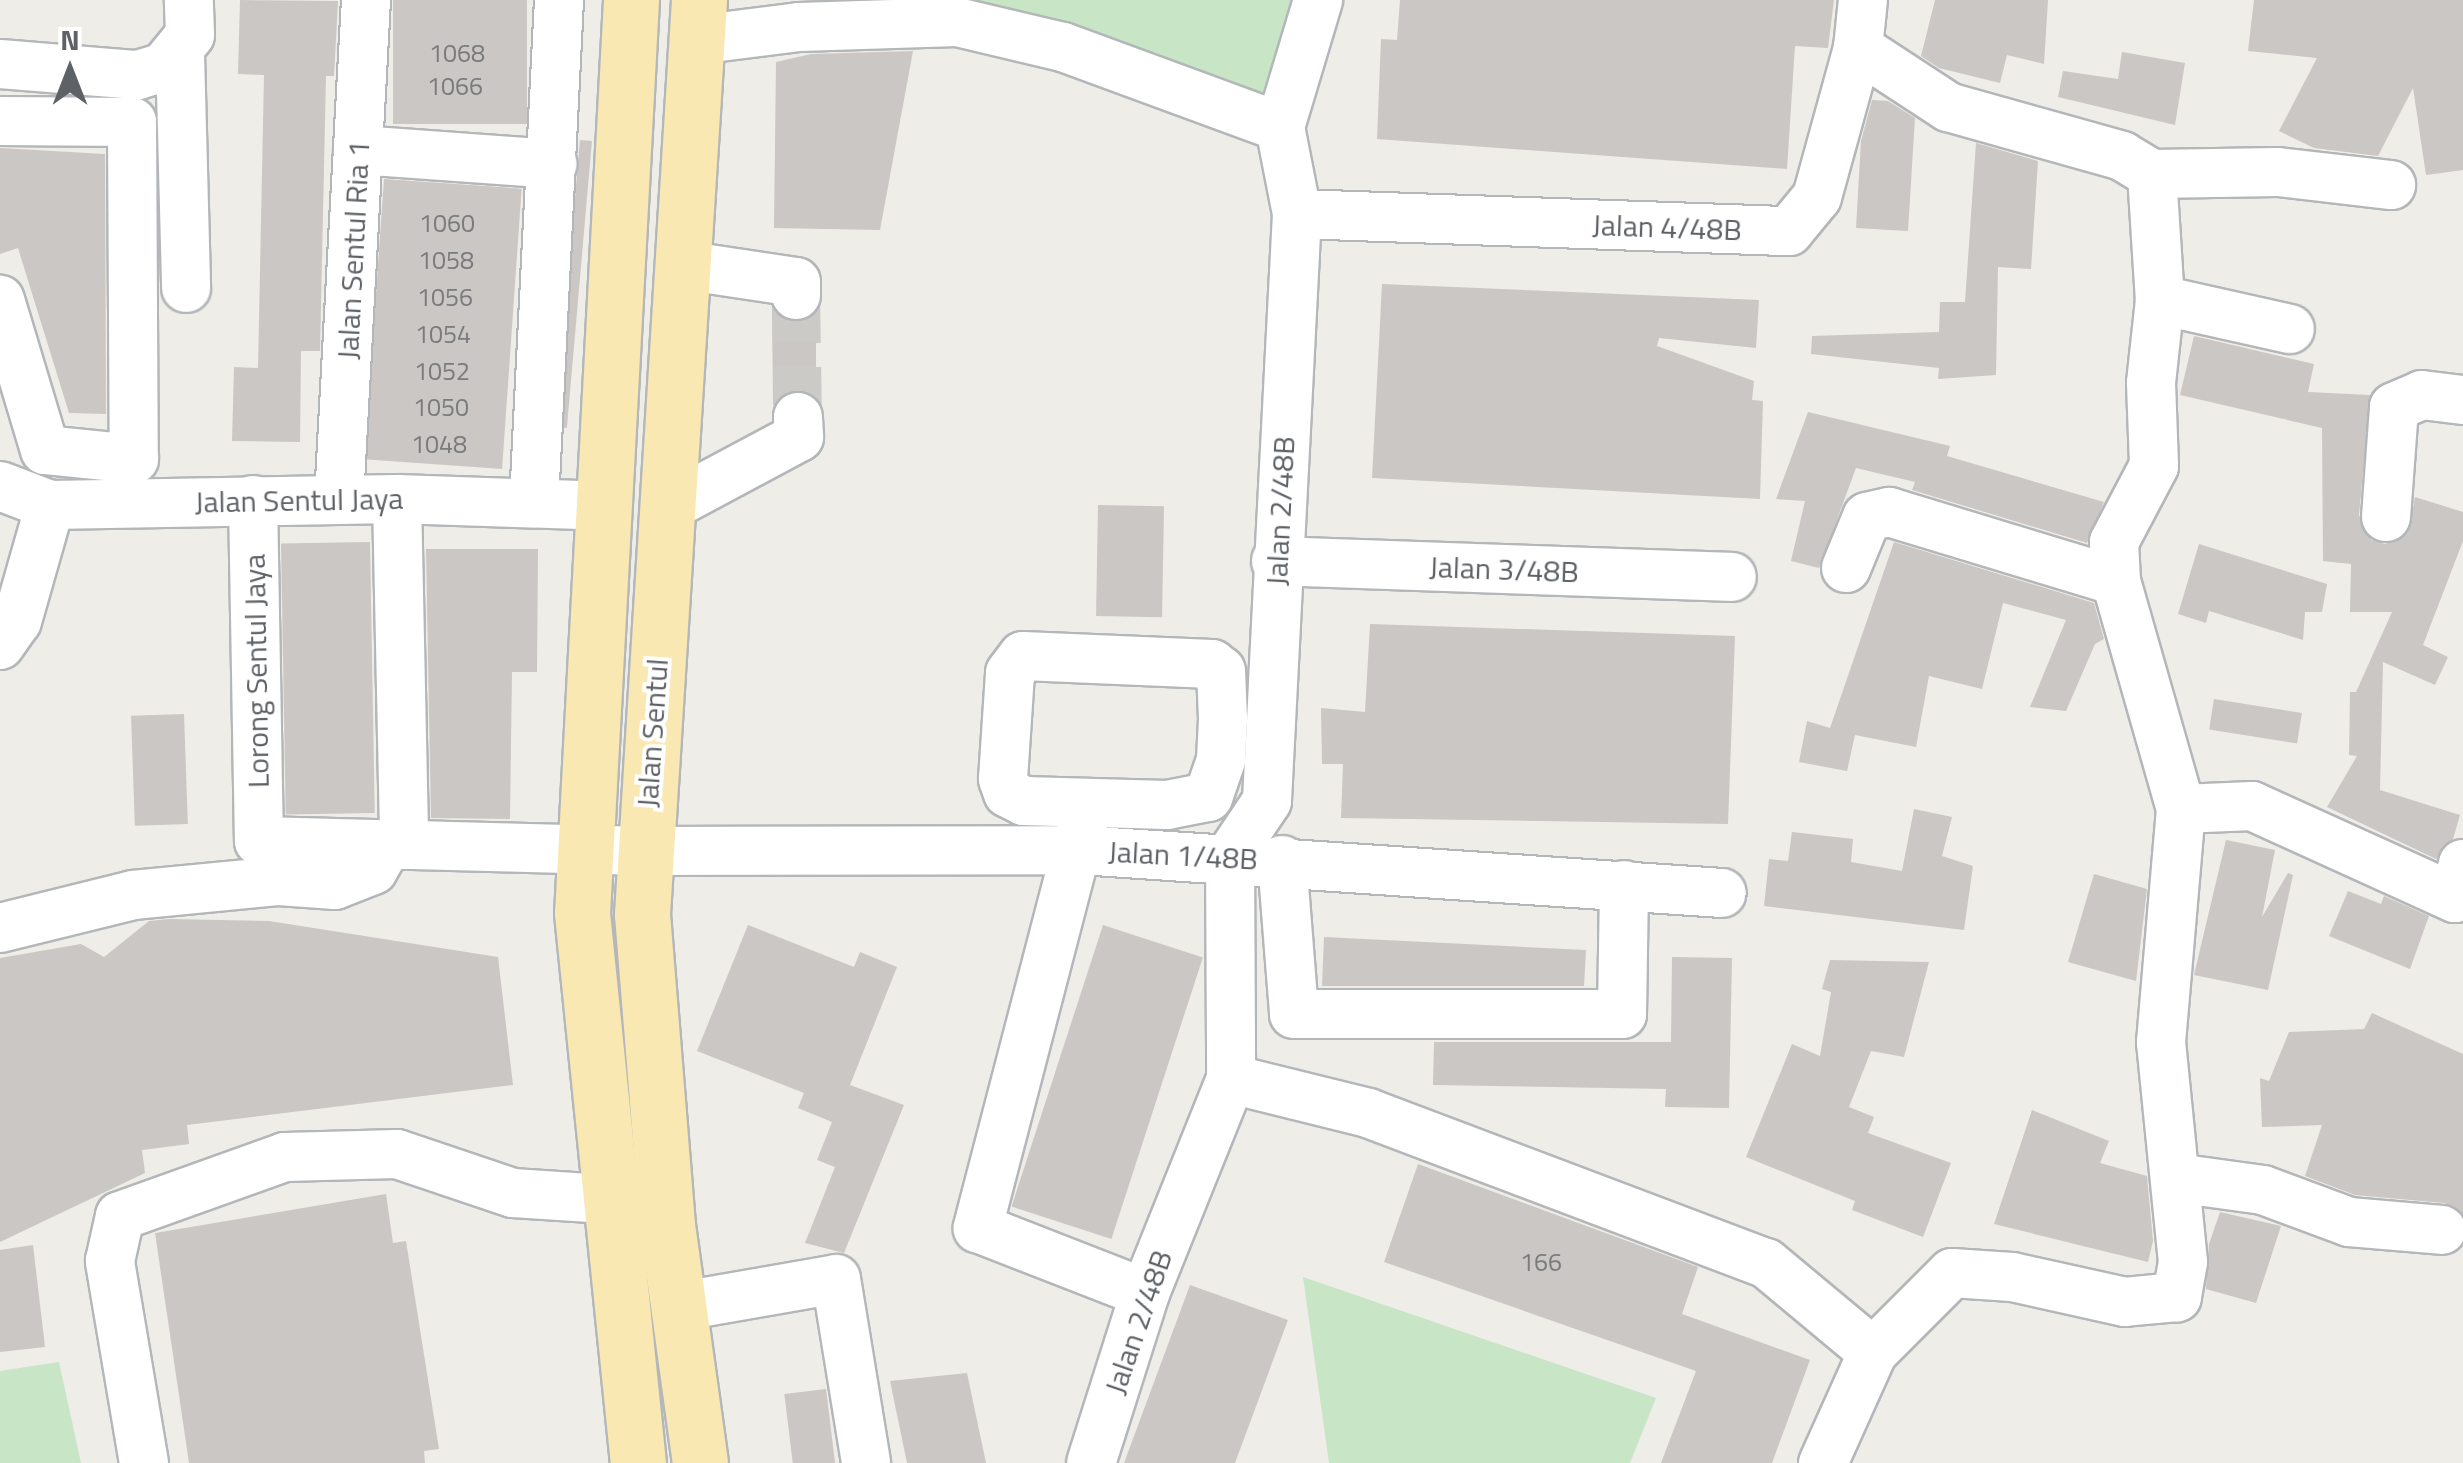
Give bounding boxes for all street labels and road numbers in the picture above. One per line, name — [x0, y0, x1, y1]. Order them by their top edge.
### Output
street label: Jalan Sentul Ria 1 — [329, 140, 377, 360]
street label: Jalan 4/48B — [1592, 206, 1742, 248]
street label: Jalan 2/48B — [1258, 435, 1302, 587]
street label: Jalan Sentul Jaya — [194, 480, 404, 520]
street label: Jalan 3/48B — [1429, 548, 1579, 590]
street label: Lorong Sentul Jaya — [236, 554, 276, 788]
street label: Jalan Sentul — [629, 657, 675, 809]
street label: Jalan 1/48B — [1107, 833, 1259, 877]
street label: Jalan 2/48B — [1097, 1245, 1179, 1399]

